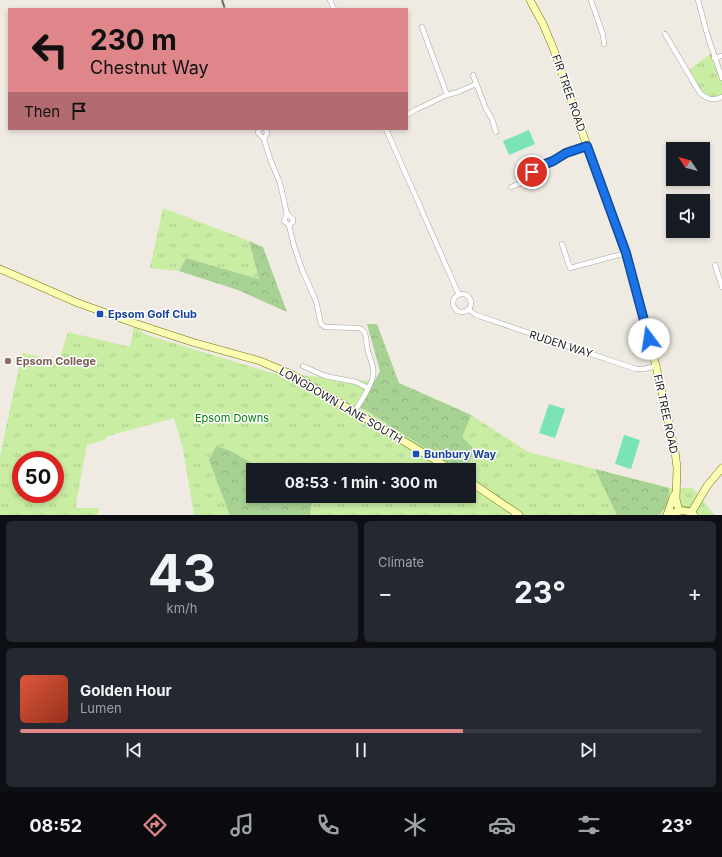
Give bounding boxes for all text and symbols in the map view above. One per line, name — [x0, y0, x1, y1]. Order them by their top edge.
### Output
text: 230 m — [90, 23, 177, 57]
icon: left — [24, 24, 76, 76]
street label: FIR TREE ROAD — [549, 53, 589, 134]
text: Chestnut Way — [90, 57, 209, 78]
icon: arrive — [68, 100, 90, 122]
text: Then — [24, 102, 60, 121]
north arrow — [666, 142, 710, 186]
map controls — [666, 142, 710, 238]
pin — [515, 155, 549, 189]
icon: arrive — [521, 161, 543, 183]
button: sound — [666, 194, 710, 238]
place label: Epsom Golf Club — [108, 307, 197, 321]
marker: Epsom Golf Club — [95, 309, 105, 319]
position arrow — [628, 318, 670, 360]
street label: RUDEN WAY — [528, 327, 595, 361]
place label: Epsom College — [16, 354, 97, 368]
marker: Epsom College — [3, 356, 13, 366]
street label: LONGDOWN LANE SOUTH — [277, 364, 405, 446]
street label: FIR TREE ROAD — [651, 373, 681, 455]
park label: Epsom Downs — [195, 411, 269, 425]
place label: Bunbury Way — [424, 447, 497, 461]
marker: Bunbury Way — [411, 449, 421, 459]
speed limit sign: 50 — [12, 451, 64, 503]
text: 08:53 · 1 min · 300 m — [285, 473, 437, 492]
text: 43 — [148, 542, 216, 605]
text: Climate — [378, 554, 424, 570]
text: 23° — [514, 574, 566, 610]
text: − — [378, 580, 393, 606]
text: + — [687, 580, 702, 606]
text: km/h — [167, 600, 197, 616]
text: Golden Hour — [80, 681, 172, 700]
text: Lumen — [80, 700, 122, 716]
icon: previous — [123, 739, 145, 761]
icon: pause — [350, 739, 372, 761]
icon: next — [577, 739, 599, 761]
icon: directions — [141, 811, 169, 839]
icon: music — [228, 811, 256, 839]
icon: phone — [314, 811, 342, 839]
icon: climate — [401, 811, 429, 839]
icon: car — [488, 811, 516, 839]
icon: filters — [575, 811, 603, 839]
text: 08:52 — [29, 815, 82, 836]
text: 23° — [661, 815, 693, 836]

